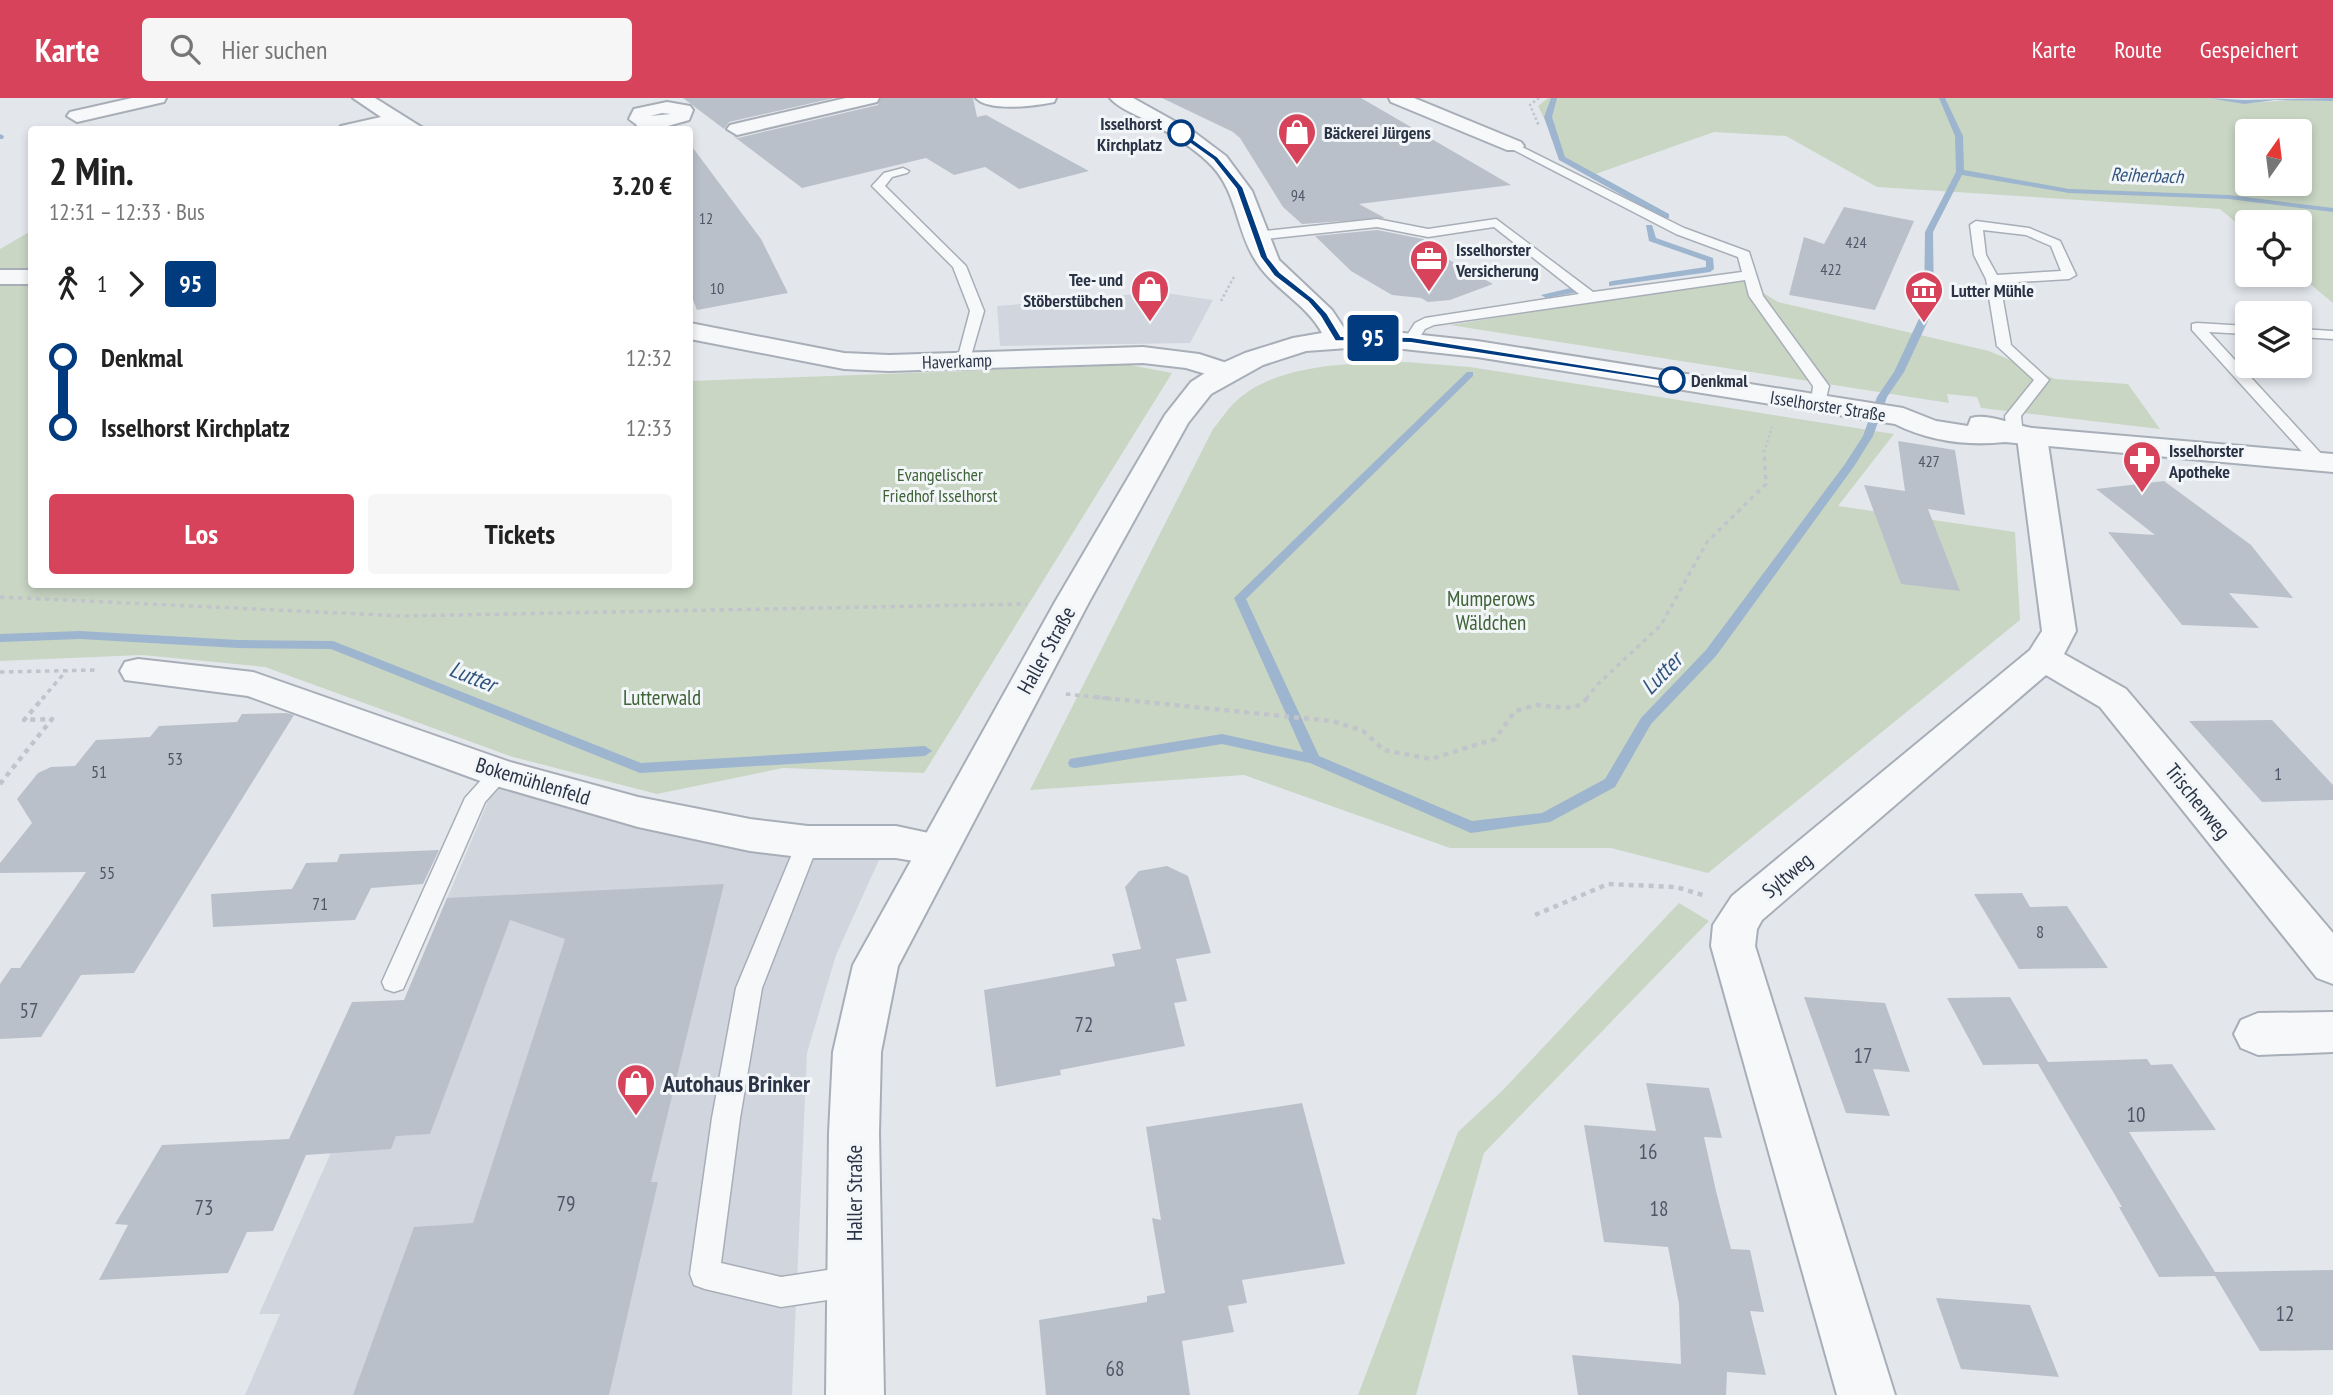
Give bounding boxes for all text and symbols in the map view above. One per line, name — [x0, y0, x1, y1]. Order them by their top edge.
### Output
search box — [142, 18, 632, 81]
text: Karte — [35, 28, 100, 71]
icon: search — [166, 30, 204, 68]
text: Hier suchen — [222, 33, 327, 66]
text: Karte — [2032, 34, 2076, 65]
text: Route — [2114, 34, 2162, 65]
text: Gespeichert — [2200, 34, 2298, 65]
shop icon: Bäckerei Jürgens — [1276, 111, 1318, 166]
place label: Isselhorst Kirchplatz — [1097, 112, 1163, 156]
north arrow — [2235, 119, 2312, 196]
map controls — [2235, 119, 2312, 378]
marker: Isselhorst Kirchplatz — [1168, 120, 1194, 146]
place label: Bäckerei Jürgens — [1324, 121, 1431, 144]
text: 2 Min. — [49, 146, 134, 195]
water label: Reiherbach — [2110, 162, 2185, 188]
text: 3.20 € — [611, 169, 672, 202]
house number: 94 — [1291, 185, 1305, 205]
text: 12:31 – 12:33 · Bus — [49, 197, 205, 226]
house number: 12 — [699, 208, 713, 228]
button: locate — [2235, 210, 2312, 287]
house number: 424 — [1845, 232, 1867, 252]
office icon: Isselhorster Versicherung — [1408, 238, 1450, 293]
place label: Isselhorster Versicherung — [1455, 238, 1539, 282]
house number: 422 — [1820, 259, 1842, 279]
icon: walk — [49, 265, 87, 303]
icon: forward — [117, 265, 155, 303]
text: 95 — [179, 268, 202, 299]
place label: Tee- und Stöberstübchen — [1023, 268, 1123, 312]
shop icon: Tee- und Stöberstübchen — [1129, 268, 1171, 323]
text: 1 — [97, 269, 107, 298]
museum icon: Lutter Mühle — [1903, 269, 1945, 324]
house number: 10 — [710, 278, 724, 298]
place label: Lutter Mühle — [1951, 279, 2034, 302]
button: layers — [2235, 301, 2312, 378]
line badge: 95 — [1342, 315, 1404, 361]
text: 95 — [1362, 322, 1384, 353]
text: Denkmal — [101, 341, 183, 374]
text: 12:32 — [626, 343, 672, 372]
street label: Haverkamp — [922, 348, 993, 374]
marker: Denkmal — [1659, 367, 1685, 393]
place label: Denkmal — [1691, 369, 1748, 392]
street label: Isselhorster Straße — [1769, 386, 1887, 426]
text: Isselhorst Kirchplatz — [101, 411, 290, 444]
text: 12:33 — [626, 413, 672, 442]
pharmacy icon: Isselhorster Apotheke — [2121, 439, 2163, 494]
place label: Isselhorster Apotheke — [2168, 439, 2245, 483]
house number: 427 — [1918, 451, 1940, 471]
park label: Evangelischer Friedhof Isselhorst — [882, 463, 998, 507]
button: Los — [49, 494, 354, 574]
button: Tickets — [368, 494, 672, 574]
park label: Mumperows Wäldchen — [1447, 585, 1535, 636]
street label: Haller Straße — [1011, 601, 1081, 699]
water label: Lutter — [1634, 643, 1690, 700]
water label: Lutter — [446, 654, 504, 700]
park label: Lutterwald — [623, 684, 701, 711]
house number: 53 — [167, 747, 183, 770]
street label: Bokemühlenfeld — [472, 751, 594, 811]
street label: Trischenweg — [2159, 758, 2237, 844]
house number: 51 — [91, 760, 107, 783]
house number: 1 — [2274, 762, 2282, 785]
street label: Syltweg — [1756, 846, 1818, 904]
house number: 55 — [99, 861, 115, 884]
house number: 71 — [312, 892, 328, 915]
house number: 8 — [2036, 920, 2044, 943]
house number: 57 — [20, 997, 38, 1024]
house number: 72 — [1075, 1011, 1093, 1038]
house number: 17 — [1854, 1042, 1872, 1069]
shop icon: Autohaus Brinker — [615, 1062, 657, 1117]
place label: Autohaus Brinker — [662, 1068, 811, 1099]
house number: 10 — [2127, 1101, 2145, 1128]
house number: 16 — [1639, 1138, 1657, 1165]
street label: Haller Straße — [841, 1145, 868, 1241]
house number: 79 — [557, 1190, 575, 1217]
house number: 73 — [195, 1194, 213, 1221]
house number: 18 — [1650, 1195, 1668, 1222]
house number: 12 — [2276, 1300, 2294, 1327]
house number: 68 — [1106, 1355, 1124, 1382]

